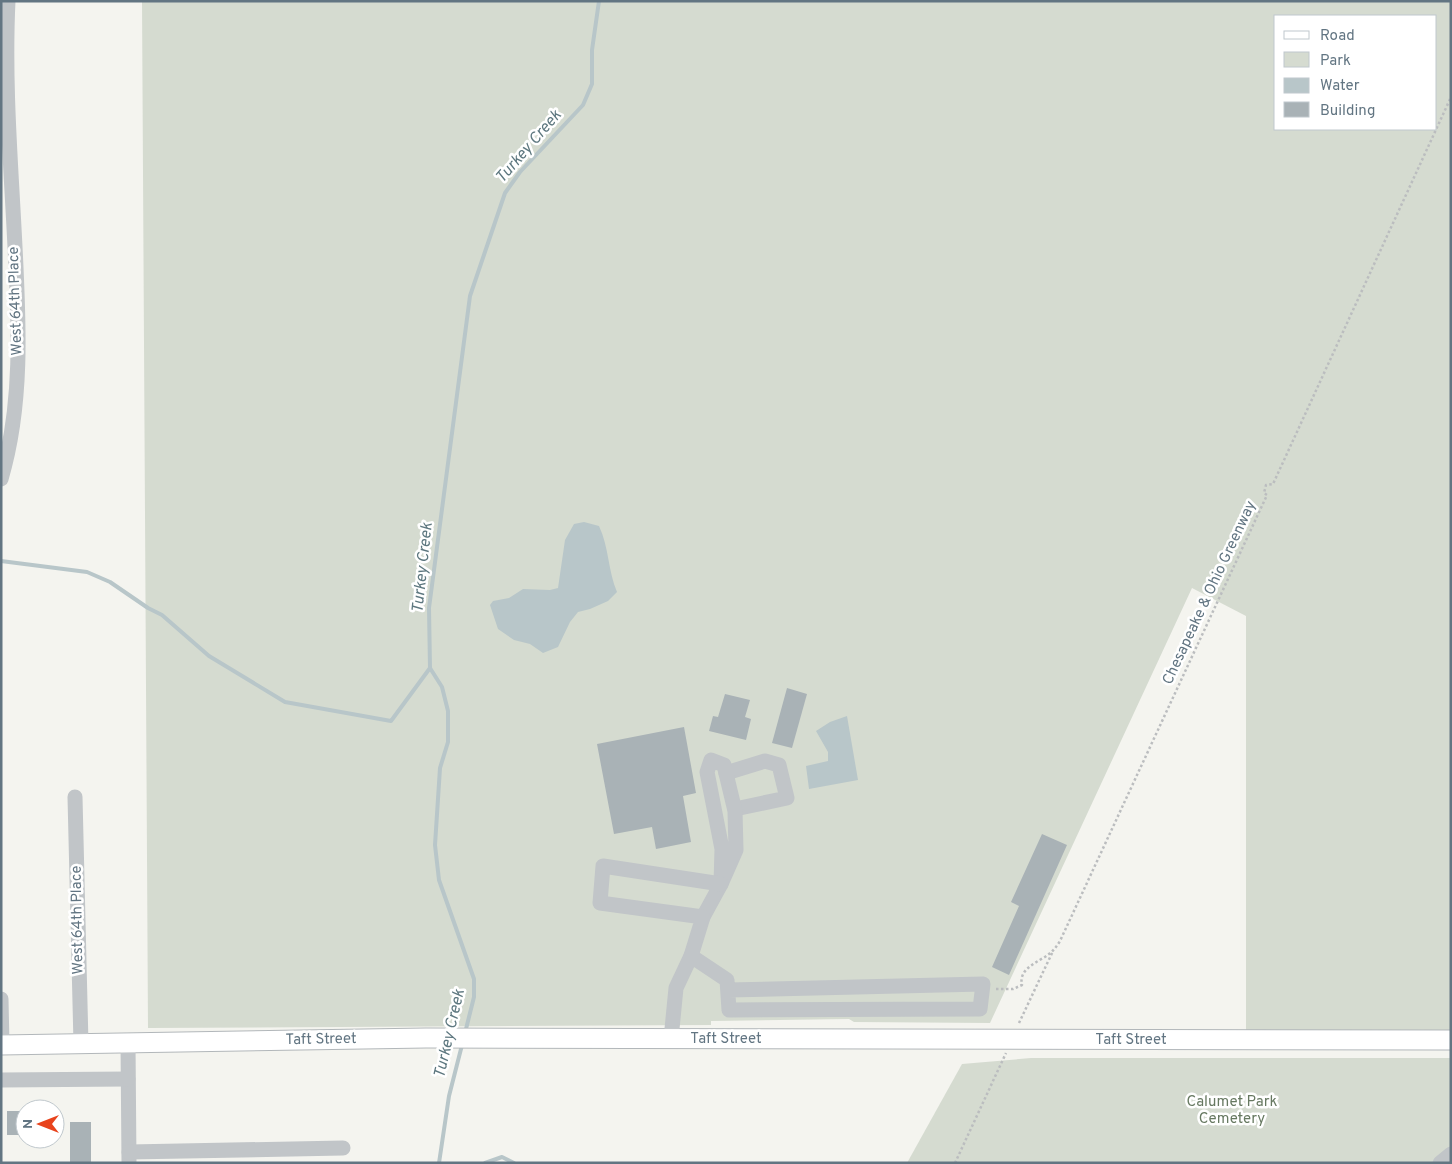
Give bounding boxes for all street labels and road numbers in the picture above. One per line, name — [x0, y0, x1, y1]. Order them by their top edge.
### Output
street label: West 64th Place — [5, 246, 27, 356]
street label: Chesapeake & Ohio Greenway — [1159, 498, 1261, 688]
street label: West 64th Place — [68, 865, 88, 975]
street label: Taft Street — [285, 1030, 357, 1050]
street label: Taft Street — [690, 1030, 762, 1049]
street label: Taft Street — [1095, 1031, 1167, 1050]

